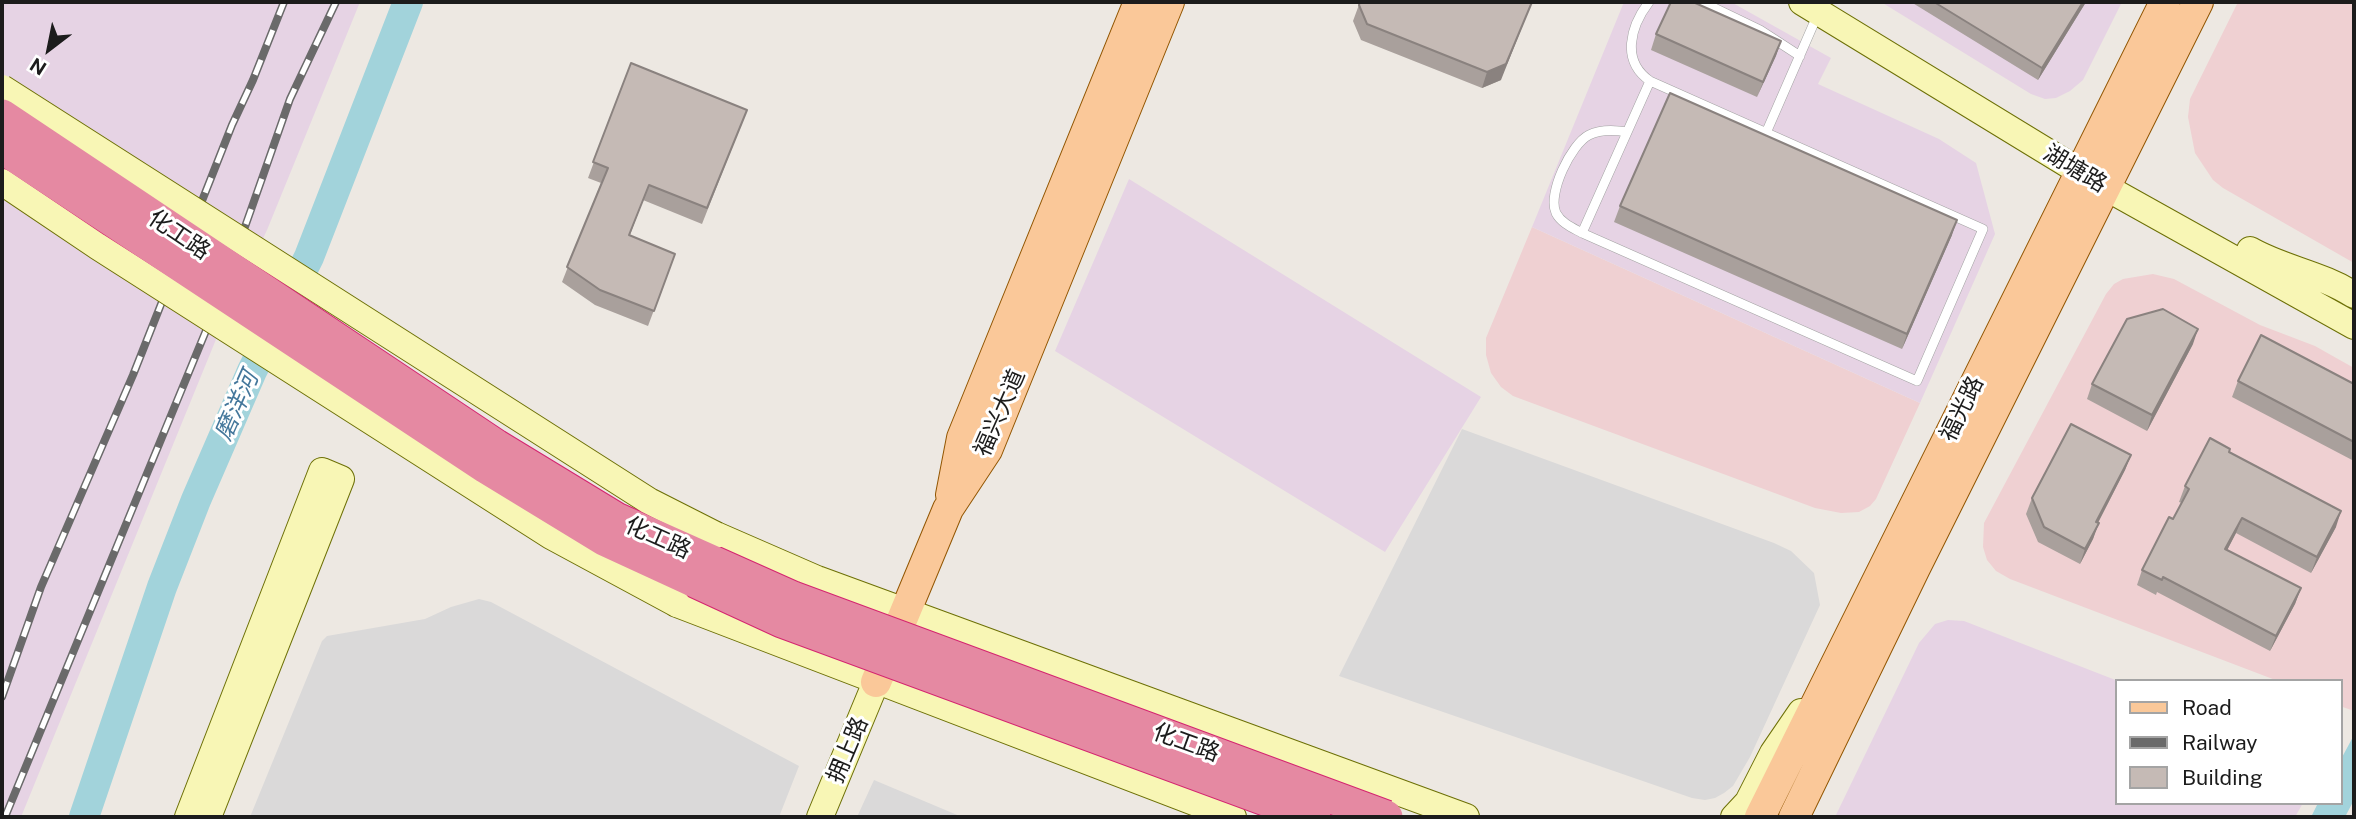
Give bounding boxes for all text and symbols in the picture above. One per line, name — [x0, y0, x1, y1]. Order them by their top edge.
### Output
north arrow — [14, 14, 84, 84]
text: N — [26, 54, 50, 80]
street label: 湖塘路 — [2038, 139, 2112, 199]
street label: 化工路 — [143, 204, 215, 266]
street label: 福兴大道 — [969, 365, 1031, 461]
water label: 磨洋河 — [209, 367, 265, 445]
street label: 福光路 — [1934, 372, 1990, 446]
street label: 化工路 — [621, 511, 695, 565]
legend — [2114, 679, 2342, 805]
text: Road — [2182, 695, 2232, 720]
street label: 拥上路 — [822, 713, 874, 787]
street label: 化工路 — [1149, 718, 1223, 768]
text: Railway — [2182, 730, 2258, 755]
text: Building — [2182, 765, 2263, 790]

